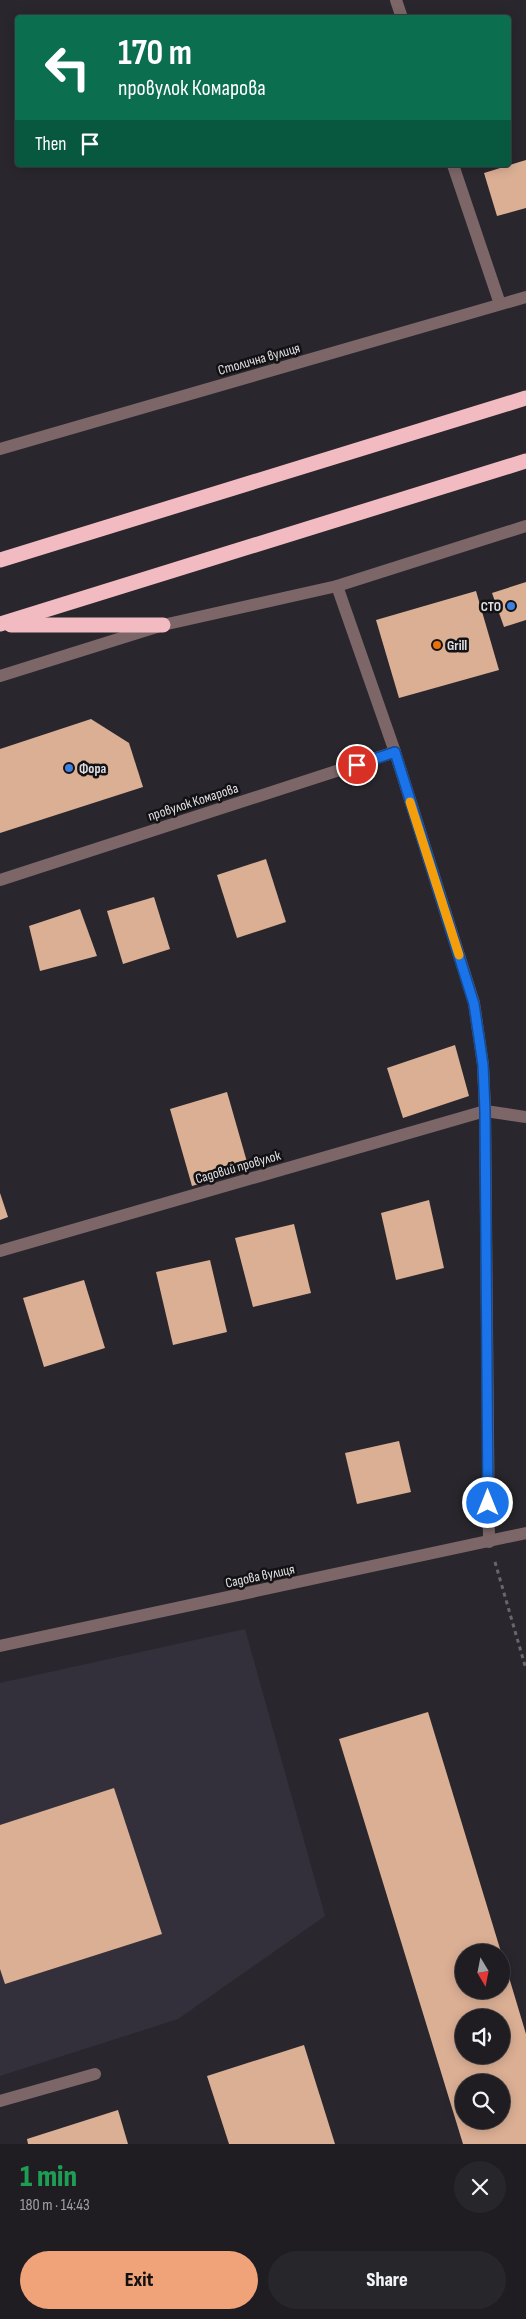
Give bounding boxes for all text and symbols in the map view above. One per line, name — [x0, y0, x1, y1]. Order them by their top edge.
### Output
text: 170 m — [118, 32, 192, 75]
icon: left — [35, 35, 100, 100]
text: провулок Комарова — [118, 75, 266, 102]
icon: arrive — [76, 130, 104, 158]
text: Then — [35, 133, 66, 156]
street label: Столична вулиця — [216, 339, 302, 379]
place label: СТО — [481, 598, 501, 615]
marker: СТО — [505, 600, 517, 612]
place label: Grill — [447, 637, 467, 654]
marker: Grill — [431, 639, 443, 651]
pin — [336, 744, 378, 786]
icon: arrive — [343, 751, 371, 779]
place label: Фора — [79, 760, 107, 777]
marker: Фора — [63, 762, 75, 774]
street label: провулок Комарова — [146, 779, 240, 825]
street label: Садовий провулок — [193, 1147, 283, 1187]
position arrow — [461, 1476, 513, 1528]
street label: Садова вулиця — [224, 1560, 296, 1592]
north arrow — [455, 1944, 510, 1999]
map controls — [455, 1944, 510, 2129]
button: sound — [455, 2009, 510, 2064]
button: search — [455, 2074, 510, 2129]
text: 1 min — [20, 2159, 77, 2195]
button: close — [454, 2161, 506, 2213]
text: 180 m · 14:43 — [20, 2196, 90, 2215]
button: Exit — [20, 2251, 258, 2309]
button: Share — [268, 2251, 506, 2309]

